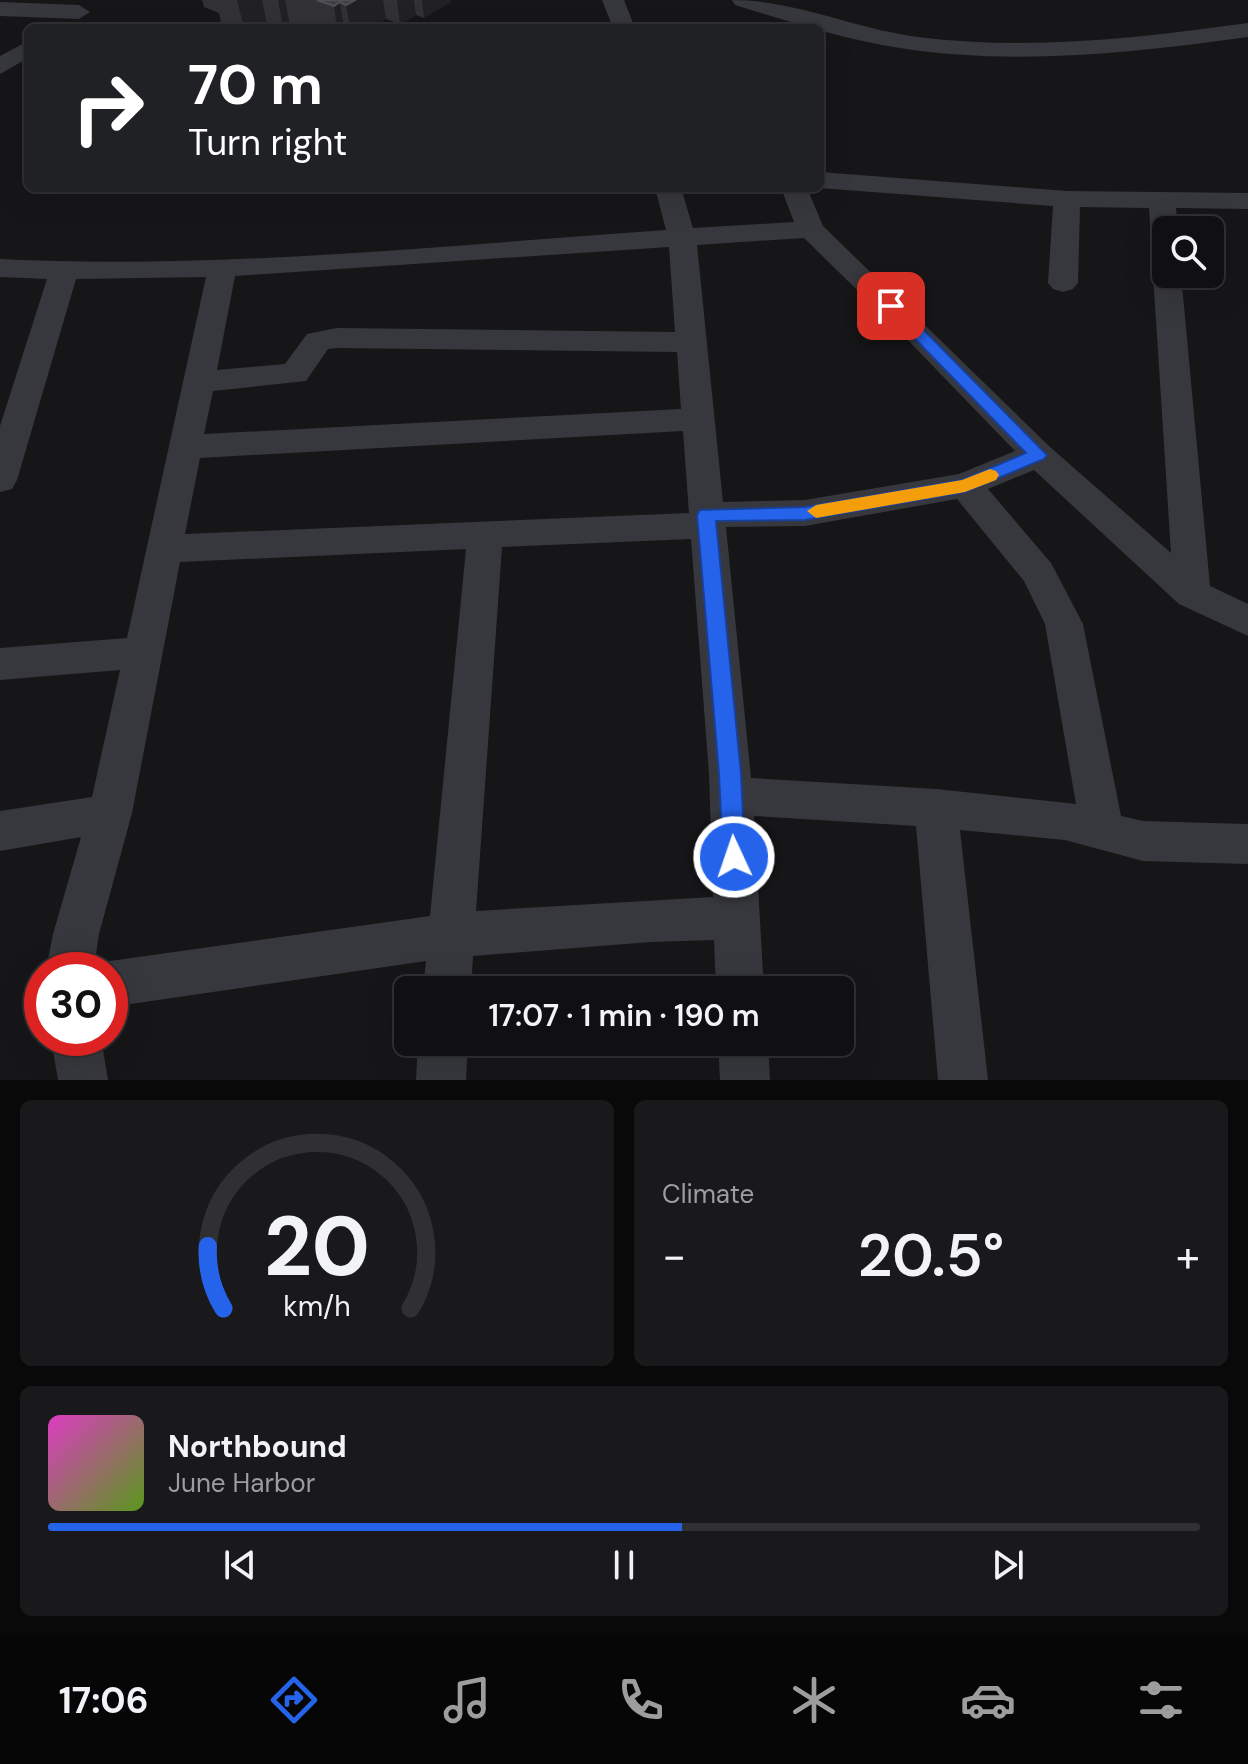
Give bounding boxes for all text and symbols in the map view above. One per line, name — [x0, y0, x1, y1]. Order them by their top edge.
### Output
text: 70 m — [188, 48, 323, 121]
icon: right — [56, 56, 160, 160]
text: Turn right — [188, 119, 347, 166]
map controls — [1152, 216, 1224, 288]
button: search — [1152, 216, 1224, 288]
pin — [857, 272, 925, 340]
icon: arrive — [869, 284, 913, 328]
position arrow — [692, 815, 776, 899]
speed limit sign: 30 — [24, 952, 128, 1056]
text: 17:07 · 1 min · 190 m — [489, 996, 759, 1035]
text: Climate — [662, 1177, 754, 1211]
text: 20 — [264, 1192, 370, 1301]
text: 20.5° — [858, 1216, 1004, 1295]
text: − — [662, 1227, 686, 1285]
text: + — [1176, 1227, 1200, 1285]
text: km/h — [283, 1288, 351, 1325]
text: Northbound — [168, 1427, 347, 1466]
text: June Harbor — [168, 1466, 315, 1500]
icon: previous — [218, 1543, 262, 1587]
icon: pause — [602, 1543, 646, 1587]
icon: next — [986, 1543, 1030, 1587]
icon: directions — [266, 1672, 322, 1728]
icon: music — [439, 1672, 495, 1728]
icon: phone — [613, 1672, 669, 1728]
icon: climate — [786, 1672, 842, 1728]
icon: car — [960, 1672, 1016, 1728]
icon: filters — [1133, 1672, 1189, 1728]
text: 17:06 — [59, 1677, 148, 1724]

